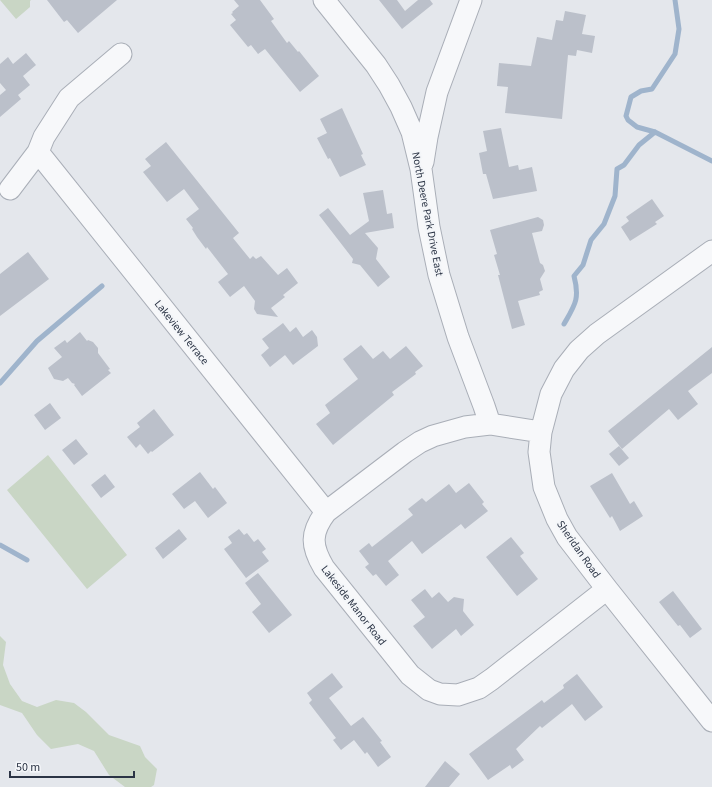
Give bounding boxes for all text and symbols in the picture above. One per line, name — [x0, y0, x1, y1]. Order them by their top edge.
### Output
street label: North Deere Park Drive East — [408, 151, 447, 278]
street label: Lakeview Terrace — [151, 297, 213, 368]
street label: Sheridan Road — [553, 517, 604, 581]
street label: Lakeside Manor Road — [318, 562, 390, 648]
scale bar — [10, 753, 134, 779]
text: 50 m — [16, 759, 40, 776]

